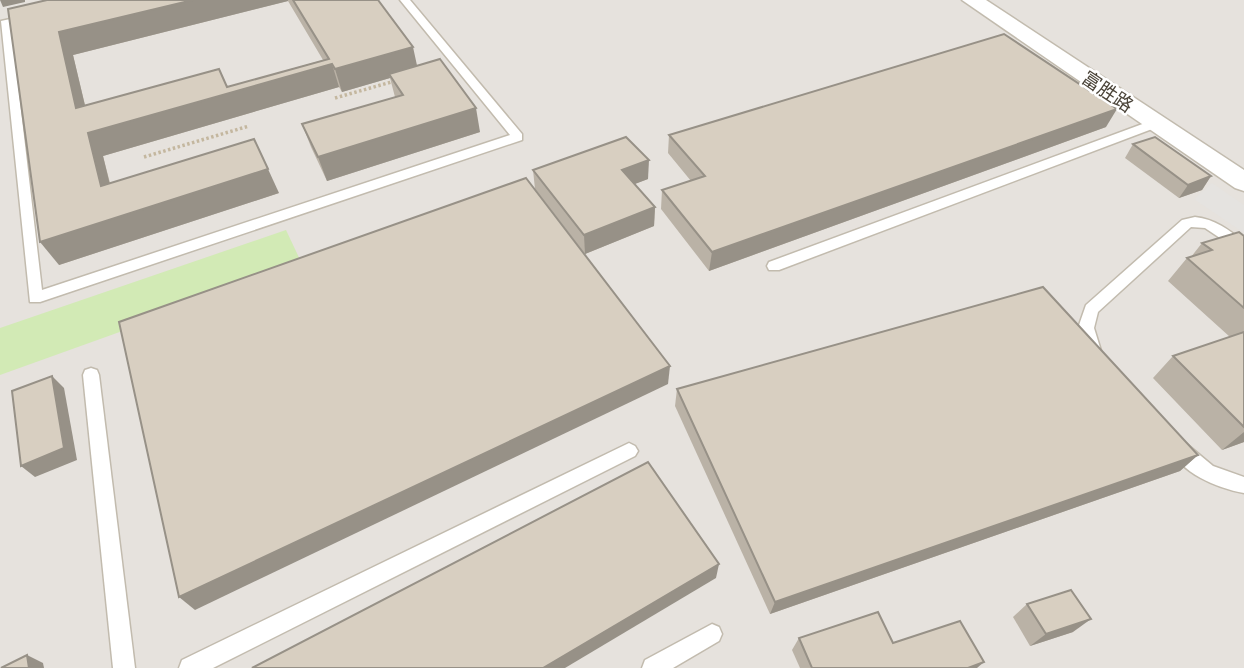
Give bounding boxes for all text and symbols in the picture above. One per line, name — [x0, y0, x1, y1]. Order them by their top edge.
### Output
street label: 富胜路 — [1078, 66, 1138, 116]

